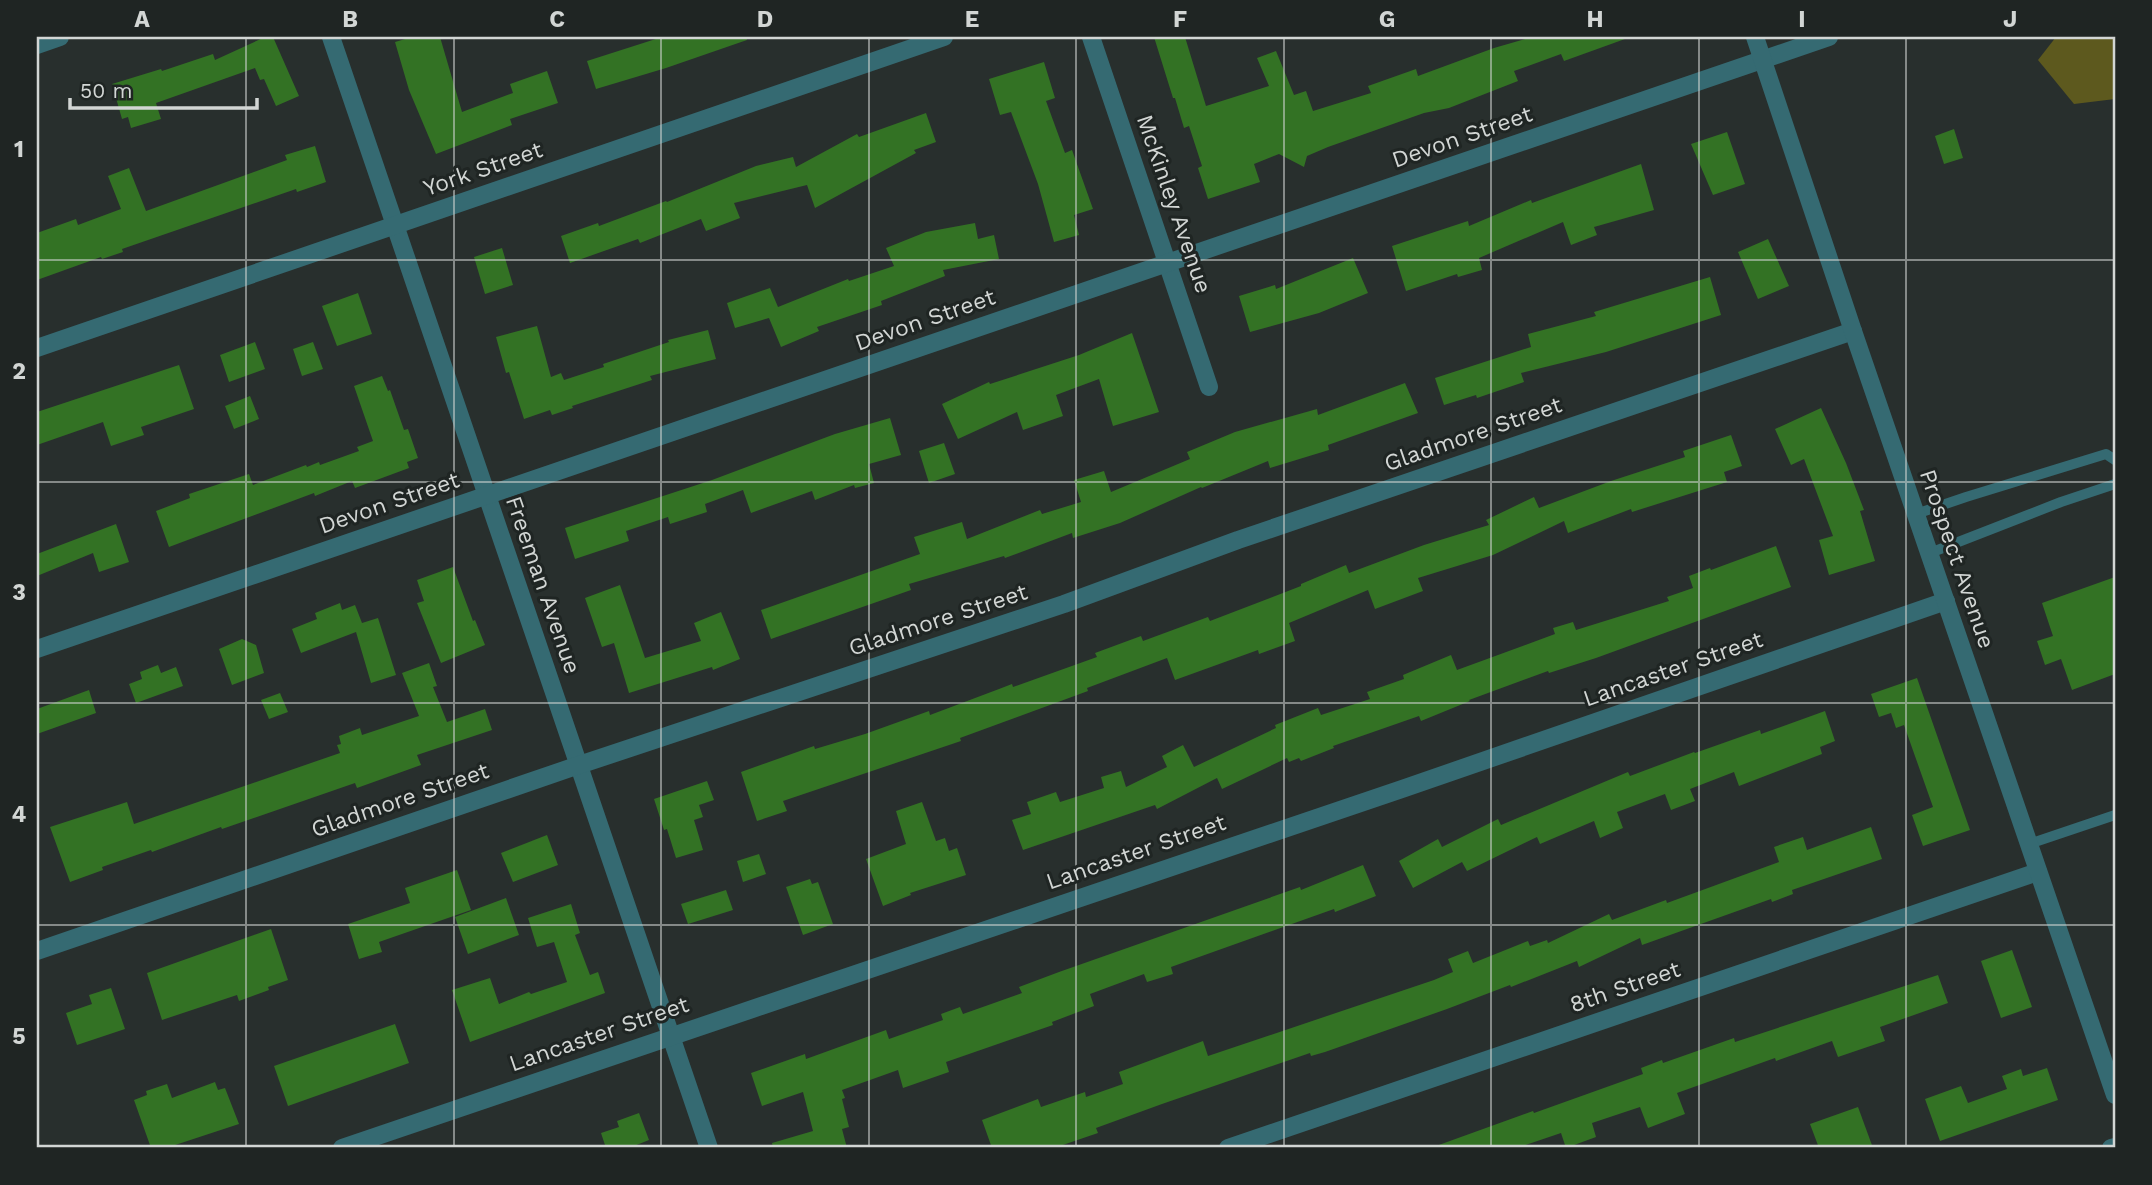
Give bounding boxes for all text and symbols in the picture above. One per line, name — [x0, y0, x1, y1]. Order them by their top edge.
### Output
text: A — [134, 6, 150, 33]
text: B — [342, 6, 358, 33]
text: C — [549, 6, 565, 33]
text: D — [757, 6, 773, 33]
text: E — [965, 6, 979, 33]
text: F — [1173, 6, 1187, 33]
text: G — [1379, 6, 1395, 33]
text: H — [1586, 6, 1604, 33]
text: I — [1798, 6, 1806, 33]
text: J — [2003, 6, 2017, 33]
scale bar — [70, 66, 257, 110]
text: 50 m — [80, 78, 132, 103]
street label: Devon Street — [1388, 100, 1536, 174]
street label: McKinley Avenue — [1131, 111, 1217, 297]
text: 1 — [14, 136, 24, 163]
street label: York Street — [420, 136, 546, 202]
street label: Devon Street — [851, 283, 999, 357]
text: 2 — [12, 358, 26, 385]
street label: Gladmore Street — [1381, 391, 1566, 477]
street label: Devon Street — [315, 466, 463, 540]
street label: Prospect Avenue — [1914, 466, 2000, 652]
street label: Freeman Avenue — [500, 493, 586, 677]
street label: Gladmore Street — [845, 578, 1031, 662]
text: 3 — [12, 579, 26, 606]
street label: Lancaster Street — [1580, 626, 1767, 712]
street label: Gladmore Street — [308, 757, 493, 843]
text: 4 — [12, 801, 27, 828]
street label: Lancaster Street — [1043, 809, 1230, 895]
street label: 8th Street — [1566, 955, 1684, 1019]
street label: Lancaster Street — [506, 991, 693, 1077]
text: 5 — [12, 1023, 26, 1050]

